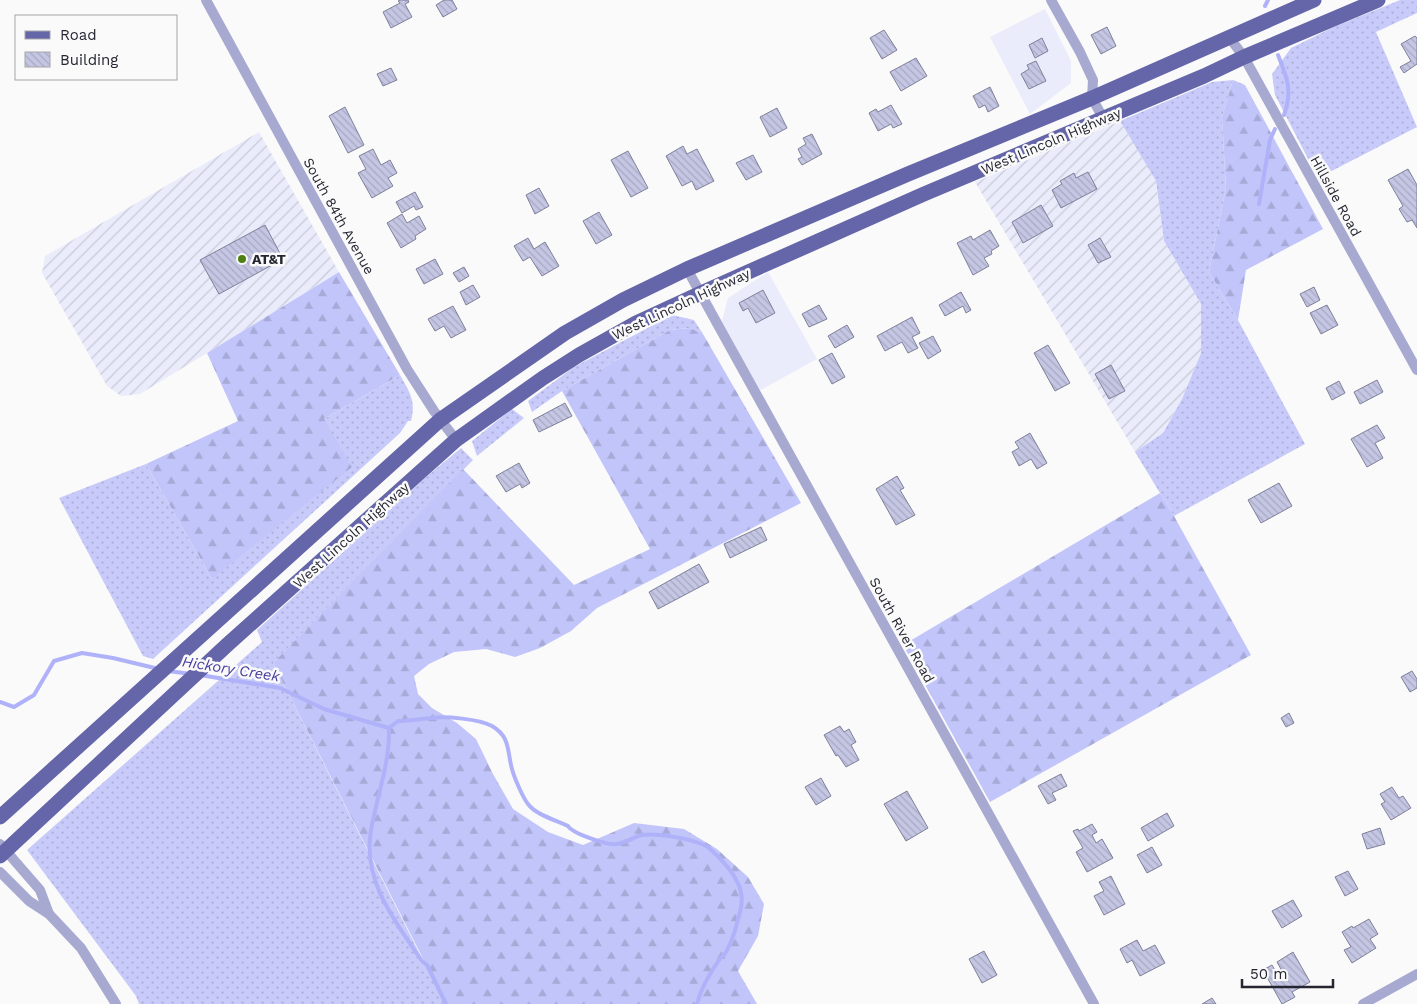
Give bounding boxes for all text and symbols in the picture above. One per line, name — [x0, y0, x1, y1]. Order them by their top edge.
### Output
legend — [15, 15, 178, 80]
text: Road — [60, 26, 97, 44]
text: Building — [60, 51, 118, 69]
street label: West Lincoln Highway — [979, 104, 1124, 178]
street label: Hillside Road — [1307, 153, 1365, 239]
street label: South 84th Avenue — [300, 155, 378, 277]
place label: AT&T — [252, 251, 286, 267]
marker: AT&T — [236, 253, 248, 265]
street label: West Lincoln Highway — [610, 265, 753, 343]
street label: West Lincoln Highway — [290, 478, 413, 591]
street label: South River Road — [866, 575, 938, 685]
water label: Hickory Creek — [181, 652, 282, 686]
scale bar — [1242, 956, 1333, 988]
text: 50 m — [1250, 965, 1287, 983]

